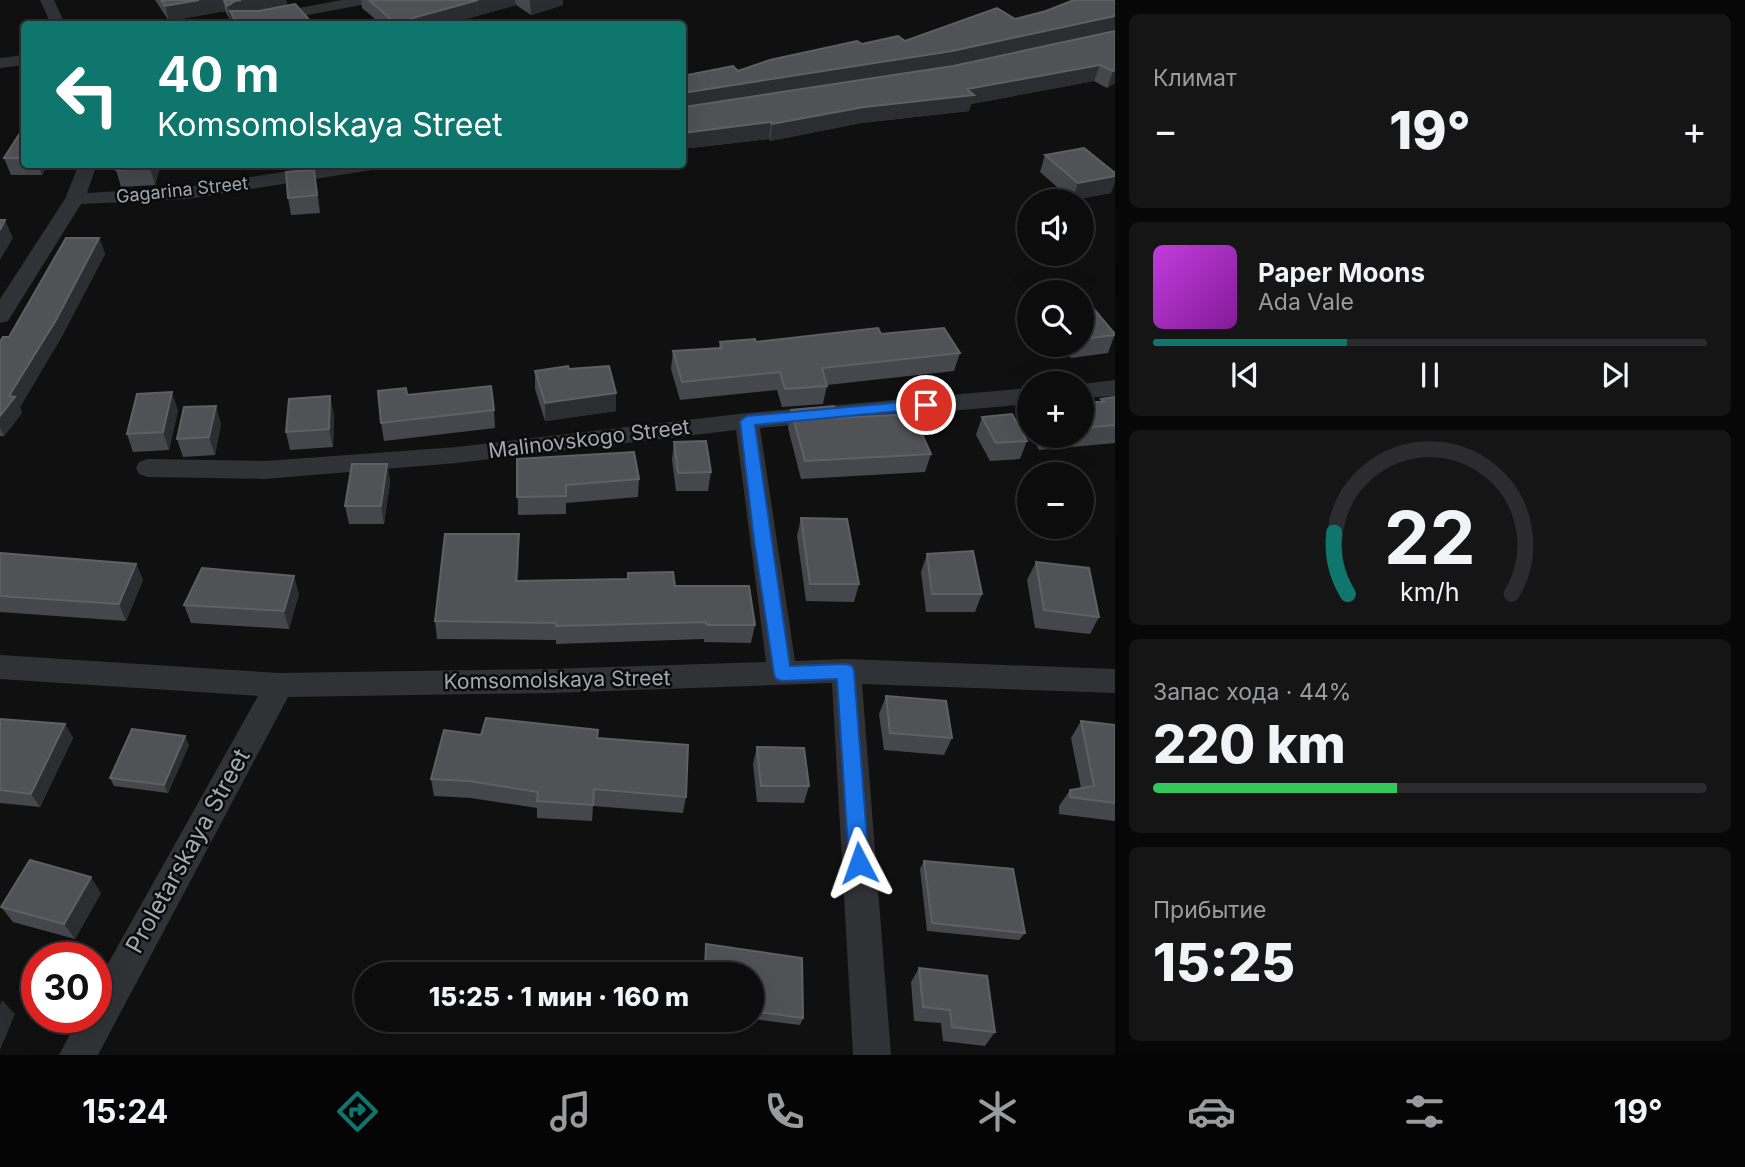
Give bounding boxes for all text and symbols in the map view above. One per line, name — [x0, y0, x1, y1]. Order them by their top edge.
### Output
text: 40 m — [157, 45, 280, 104]
icon: left — [42, 49, 133, 140]
text: Климат — [1153, 64, 1237, 92]
text: 19° — [1389, 99, 1471, 162]
text: Komsomolskaya Street — [157, 105, 503, 144]
text: − — [1153, 107, 1178, 153]
text: + — [1682, 107, 1707, 153]
street label: Gagarina Street — [115, 172, 249, 207]
map controls — [1017, 189, 1094, 539]
button: sound — [1017, 189, 1094, 266]
text: Paper Moons — [1258, 257, 1425, 288]
button: search — [1017, 280, 1094, 357]
text: Ada Vale — [1258, 288, 1354, 316]
icon: previous — [1226, 356, 1264, 394]
icon: pause — [1411, 356, 1449, 394]
icon: next — [1596, 356, 1634, 394]
button: + — [1017, 371, 1094, 448]
pin — [896, 375, 956, 435]
icon: arrive — [907, 386, 945, 424]
street label: Malinovskogo Street — [487, 414, 691, 463]
button: − — [1017, 462, 1094, 539]
text: 22 — [1384, 493, 1476, 582]
text: km/h — [1400, 576, 1460, 606]
street label: Komsomolskaya Street — [443, 665, 671, 694]
text: Запас хода · 44% — [1153, 678, 1351, 706]
text: 220 km — [1153, 713, 1346, 776]
street label: Proletarskaya Street — [119, 743, 256, 958]
position arrow — [822, 826, 896, 900]
text: Прибытие — [1153, 896, 1266, 924]
text: 15:25 — [1153, 931, 1295, 994]
speed limit sign: 30 — [21, 942, 112, 1033]
text: 15:25 · 1 мин · 160 m — [429, 981, 689, 1012]
icon: directions — [333, 1087, 382, 1136]
icon: music — [546, 1087, 595, 1136]
icon: phone — [760, 1087, 809, 1136]
icon: climate — [973, 1087, 1022, 1136]
icon: car — [1187, 1087, 1236, 1136]
icon: filters — [1400, 1087, 1449, 1136]
text: 15:24 — [82, 1092, 168, 1131]
text: 19° — [1613, 1092, 1663, 1131]

